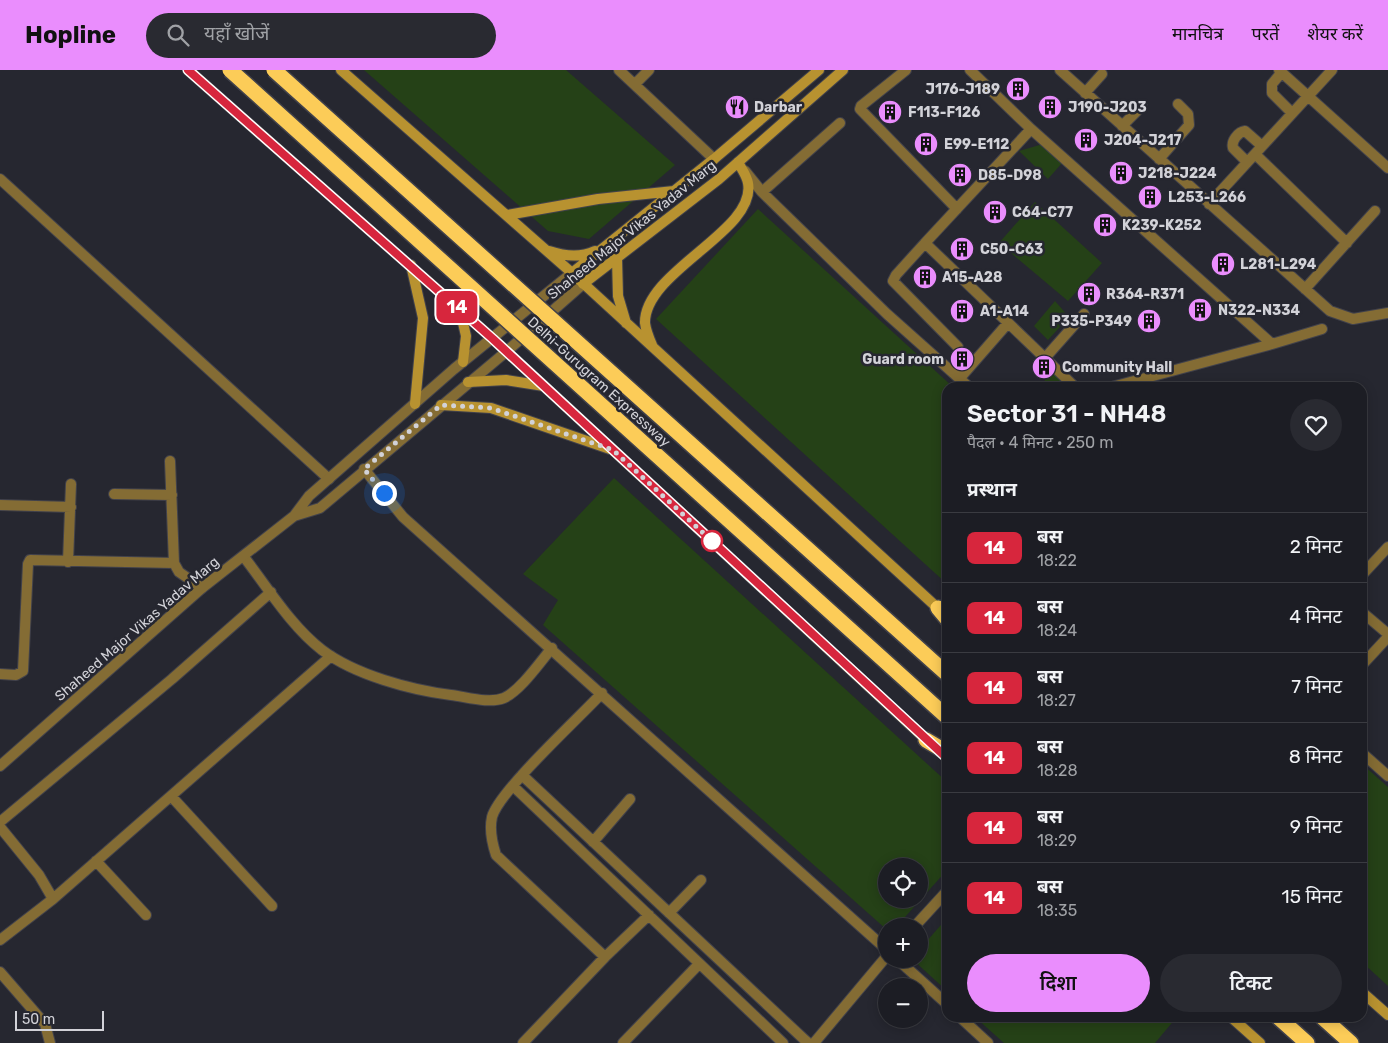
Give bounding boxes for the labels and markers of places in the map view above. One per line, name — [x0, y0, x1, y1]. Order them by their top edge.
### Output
building icon: J176-J189 — [1005, 76, 1031, 102]
place label: J176-J189 — [925, 81, 1000, 98]
restaurant icon: Darbar — [724, 94, 750, 120]
building icon: J190-J203 — [1037, 94, 1063, 120]
place label: Darbar — [754, 99, 803, 116]
building icon: F113-F126 — [877, 99, 903, 125]
place label: J190-J203 — [1068, 99, 1147, 116]
place label: F113-F126 — [908, 104, 980, 121]
building icon: J204-J217 — [1073, 127, 1099, 153]
building icon: E99-E112 — [913, 131, 939, 157]
place label: J204-J217 — [1104, 132, 1182, 149]
place label: E99-E112 — [944, 136, 1009, 153]
building icon: J218-J224 — [1108, 160, 1134, 186]
building icon: D85-D98 — [947, 162, 973, 188]
place label: J218-J224 — [1138, 165, 1217, 182]
place label: D85-D98 — [978, 167, 1042, 184]
building icon: L253-L266 — [1137, 184, 1163, 210]
place label: L253-L266 — [1168, 189, 1246, 206]
building icon: C64-C77 — [982, 199, 1008, 225]
place label: C64-C77 — [1012, 204, 1073, 221]
building icon: K239-K252 — [1092, 212, 1118, 238]
place label: K239-K252 — [1122, 217, 1202, 234]
building icon: C50-C63 — [949, 236, 975, 262]
place label: C50-C63 — [980, 241, 1043, 258]
building icon: L281-L294 — [1210, 251, 1236, 277]
place label: L281-L294 — [1240, 256, 1317, 273]
building icon: A15-A28 — [912, 264, 938, 290]
place label: A15-A28 — [942, 269, 1002, 286]
building icon: R364-R371 — [1076, 281, 1102, 307]
place label: R364-R371 — [1106, 286, 1184, 303]
building icon: N322-N334 — [1187, 297, 1213, 323]
building icon: A1-A14 — [949, 298, 975, 324]
place label: N322-N334 — [1218, 302, 1300, 319]
place label: A1-A14 — [980, 303, 1029, 320]
building icon: P335-P349 — [1136, 308, 1162, 334]
place label: P335-P349 — [1051, 313, 1132, 330]
building icon: Guard room — [949, 346, 975, 372]
place label: Guard room — [862, 351, 944, 368]
building icon: Community Hall — [1031, 354, 1057, 380]
place label: Community Hall — [1062, 359, 1172, 376]
unlabelled marker — [701, 530, 723, 552]

